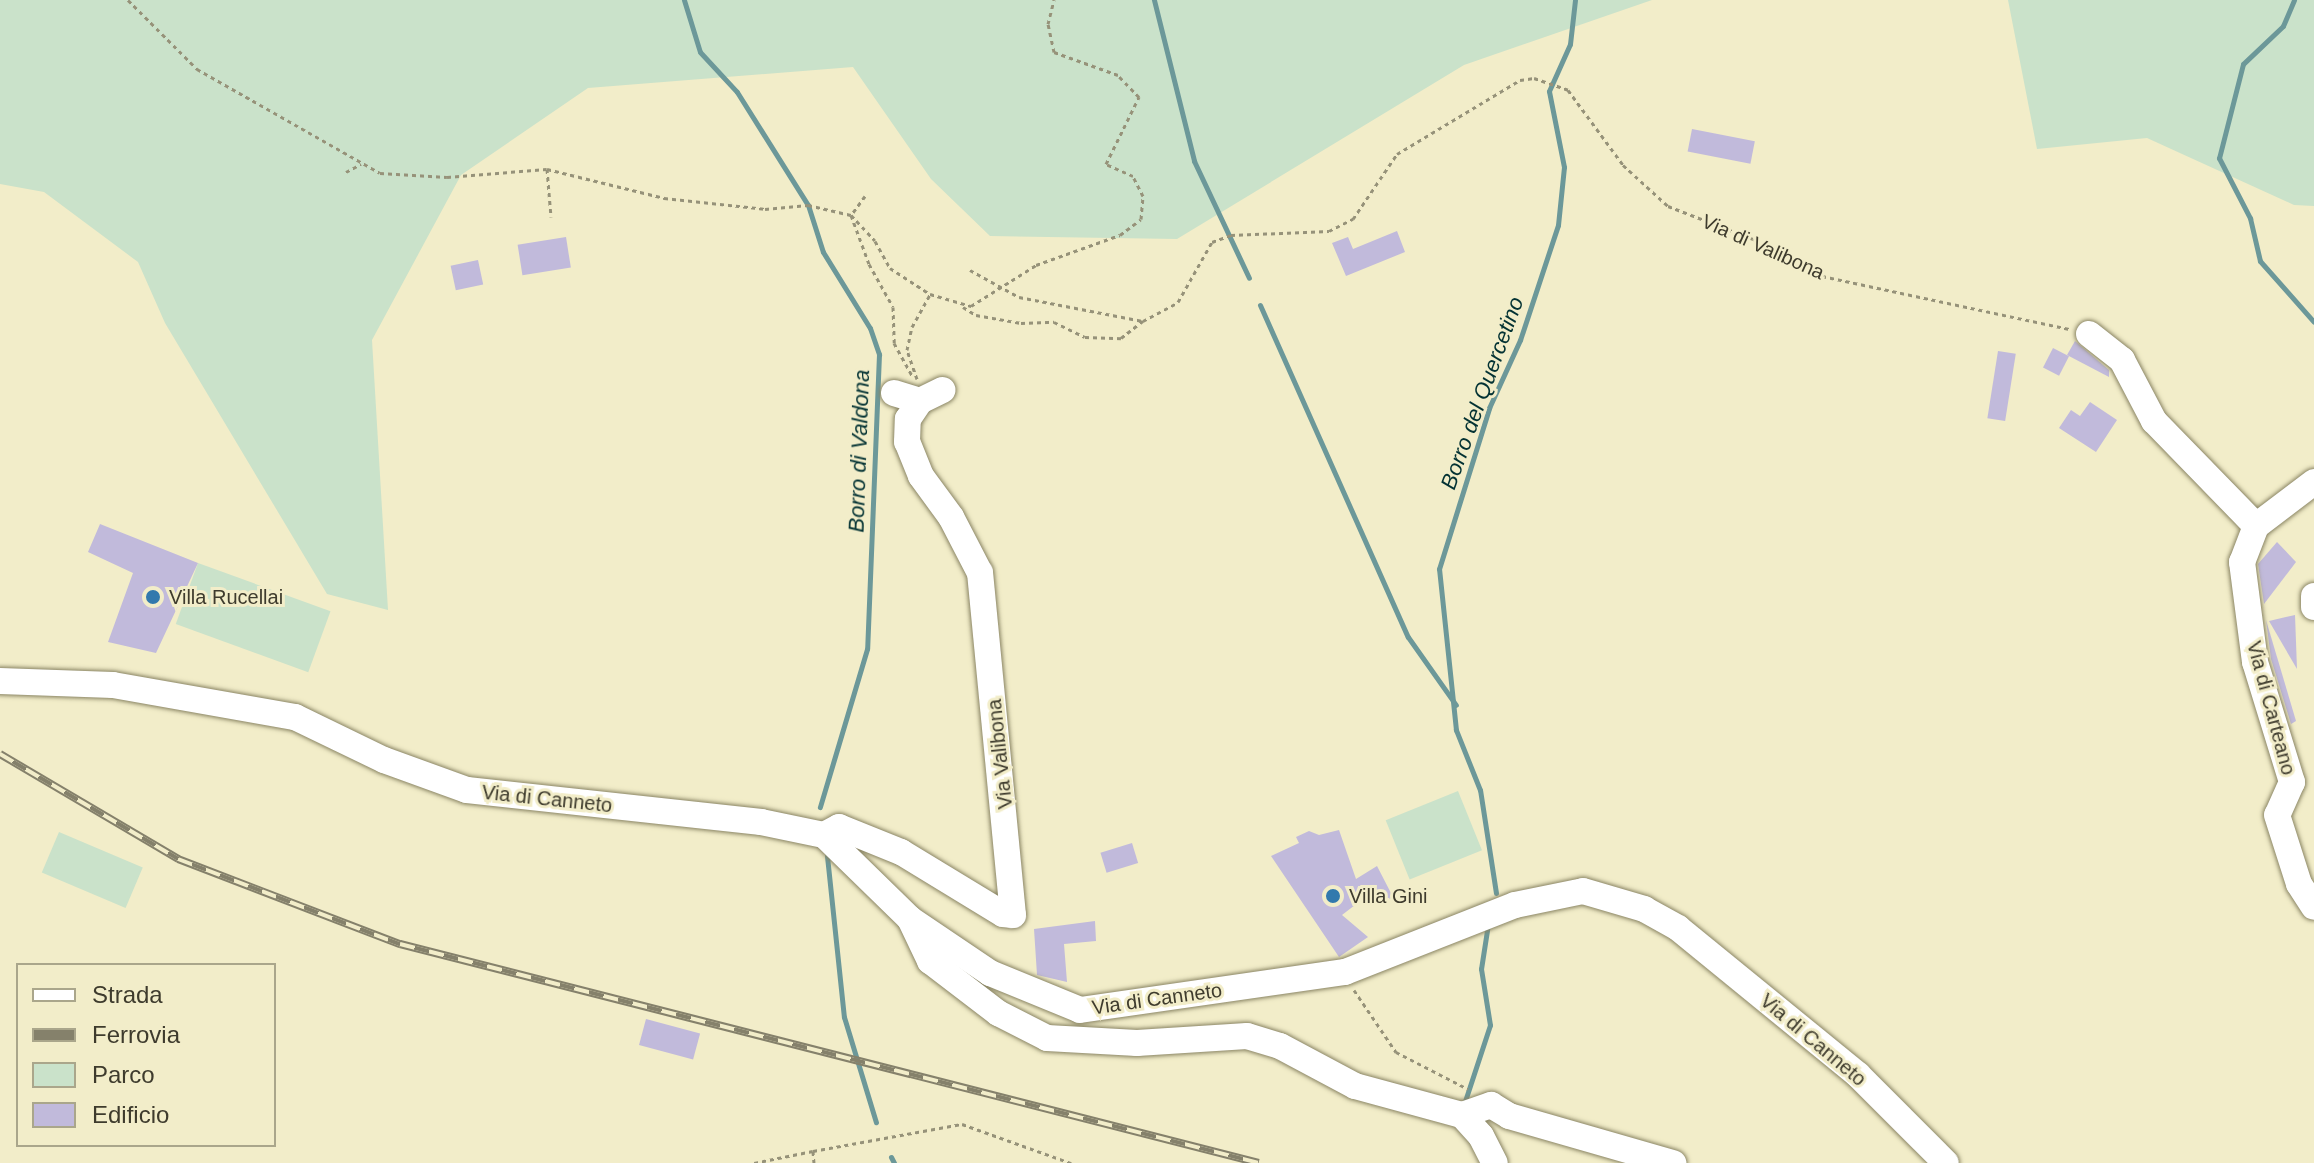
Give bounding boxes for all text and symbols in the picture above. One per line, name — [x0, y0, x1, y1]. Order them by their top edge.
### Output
street label: Via di Valibona — [1698, 209, 1828, 285]
water label: Borro del Quercetino — [1435, 293, 1529, 493]
water label: Borro di Valdona — [843, 369, 875, 533]
place label: Villa Rucellai — [169, 585, 283, 609]
marker: Villa Rucellai — [144, 588, 162, 606]
street label: Via di Carteano — [2242, 638, 2300, 778]
street label: Via Valibona — [982, 698, 1018, 810]
street label: Via di Canneto — [481, 780, 613, 818]
place label: Villa Gini — [1349, 884, 1428, 908]
marker: Villa Gini — [1324, 887, 1342, 905]
legend — [16, 963, 276, 1147]
street label: Via di Canneto — [1091, 978, 1223, 1020]
text: Strada — [92, 981, 163, 1008]
street label: Via di Canneto — [1755, 989, 1871, 1091]
text: Ferrovia — [92, 1021, 180, 1048]
text: Parco — [92, 1061, 155, 1088]
text: Edificio — [92, 1101, 169, 1128]

